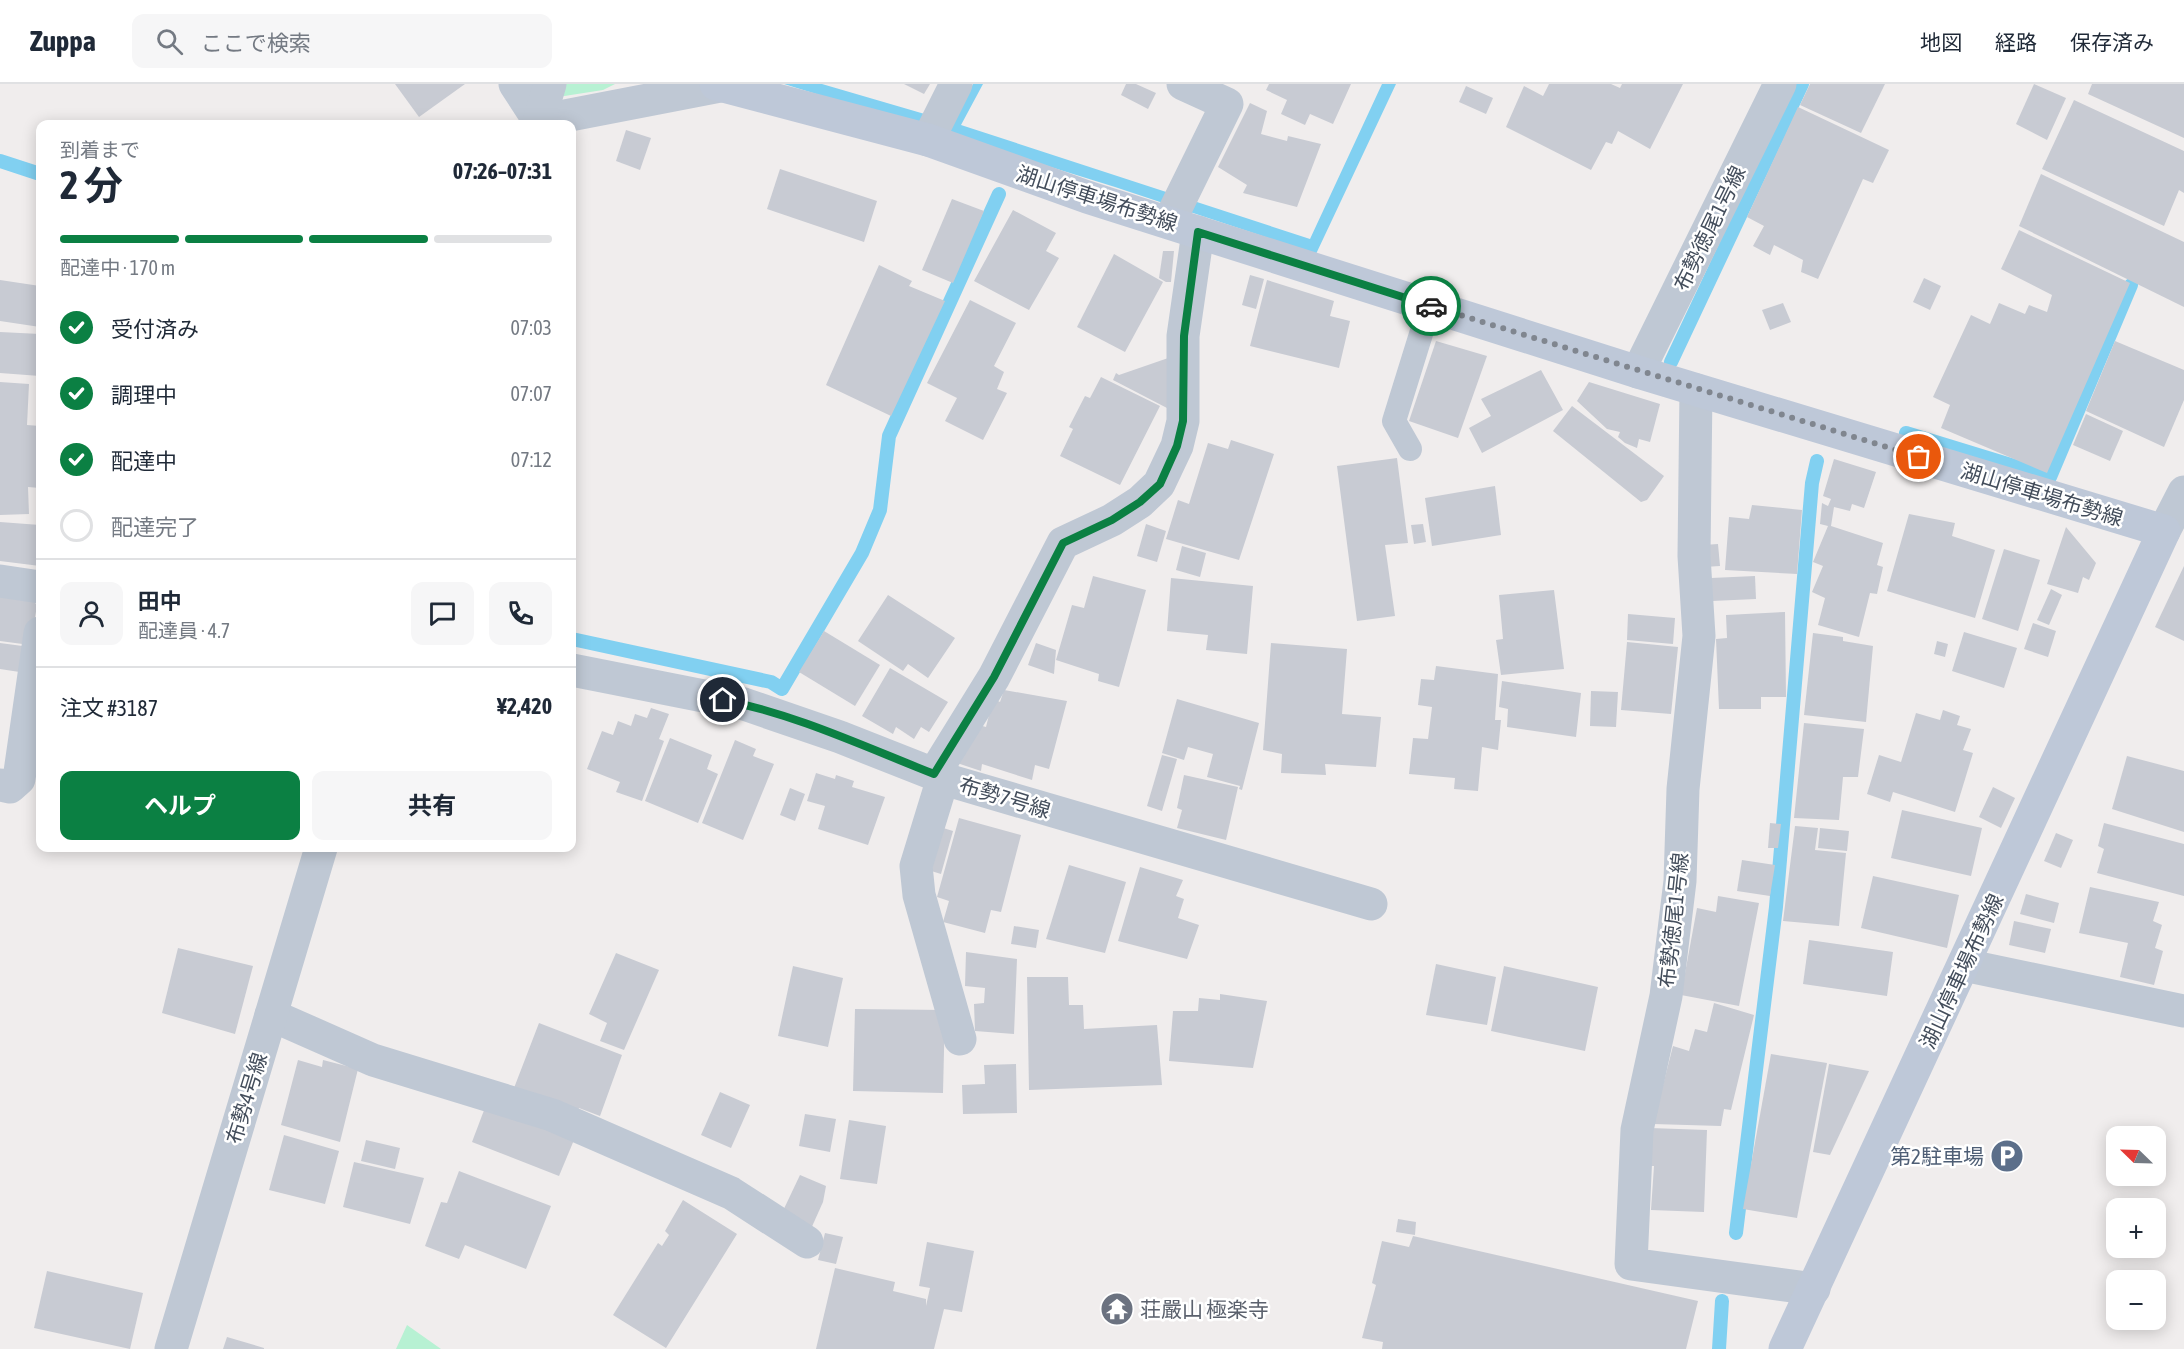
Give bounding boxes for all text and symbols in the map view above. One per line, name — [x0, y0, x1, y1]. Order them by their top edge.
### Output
search box — [132, 14, 552, 68]
text: Zuppa — [30, 25, 96, 57]
icon: search — [153, 25, 186, 58]
text: ここで検索 — [201, 30, 311, 56]
text: 地図 — [1920, 30, 1962, 54]
text: 経路 — [1995, 30, 2037, 54]
text: 保存済み — [2070, 30, 2154, 54]
text: 到着まで — [60, 138, 140, 161]
text: 07:26–07:31 — [453, 158, 552, 184]
street label: 湖山停車場布勢線 — [1013, 161, 1181, 235]
street label: 布勢徳尾1号線 — [1668, 162, 1750, 294]
text: 2 分 — [60, 163, 123, 207]
text: 配達中 · 170 m — [60, 256, 175, 279]
courier — [1401, 276, 1461, 336]
icon: car — [1415, 290, 1448, 323]
icon: check — [60, 311, 93, 344]
text: 受付済み — [111, 316, 199, 342]
text: 07:03 — [510, 316, 552, 339]
icon: check — [60, 377, 93, 410]
text: 調理中 — [111, 382, 177, 408]
text: 07:07 — [510, 382, 552, 405]
pin — [1893, 431, 1944, 482]
icon: bag — [1902, 440, 1935, 473]
icon: check — [60, 443, 93, 476]
text: 配達中 — [111, 448, 177, 474]
text: 07:12 — [511, 448, 552, 471]
street label: 湖山停車場布勢線 — [1958, 458, 2126, 530]
text: 配達完了 — [111, 514, 199, 540]
button: person — [60, 582, 123, 645]
button: chat — [411, 582, 474, 645]
button: phone — [489, 582, 552, 645]
text: 田中 — [138, 588, 182, 614]
text: 配達員 · 4.7 — [138, 619, 230, 642]
pin — [697, 674, 748, 725]
icon: home — [706, 683, 739, 716]
text: ¥2,420 — [497, 693, 552, 719]
text: 注文 #3187 — [60, 695, 158, 721]
button: ヘルプ — [60, 771, 300, 840]
button: 共有 — [312, 771, 552, 840]
street label: 布勢7号線 — [957, 772, 1053, 822]
street label: 布勢徳尾1号線 — [1654, 851, 1692, 989]
street label: 湖山停車場布勢線 — [1915, 890, 2007, 1052]
street label: 布勢4号線 — [221, 1050, 271, 1146]
north arrow — [2106, 1126, 2166, 1186]
map controls — [2106, 1126, 2166, 1330]
parking icon: 第2駐車場 — [1989, 1138, 2025, 1174]
place label: 第2駐車場 — [1890, 1144, 1984, 1168]
button: + — [2106, 1198, 2166, 1258]
button: − — [2106, 1270, 2166, 1330]
temple icon: 荘嚴山 極楽寺 — [1099, 1291, 1135, 1327]
place label: 荘嚴山 極楽寺 — [1140, 1297, 1269, 1321]

